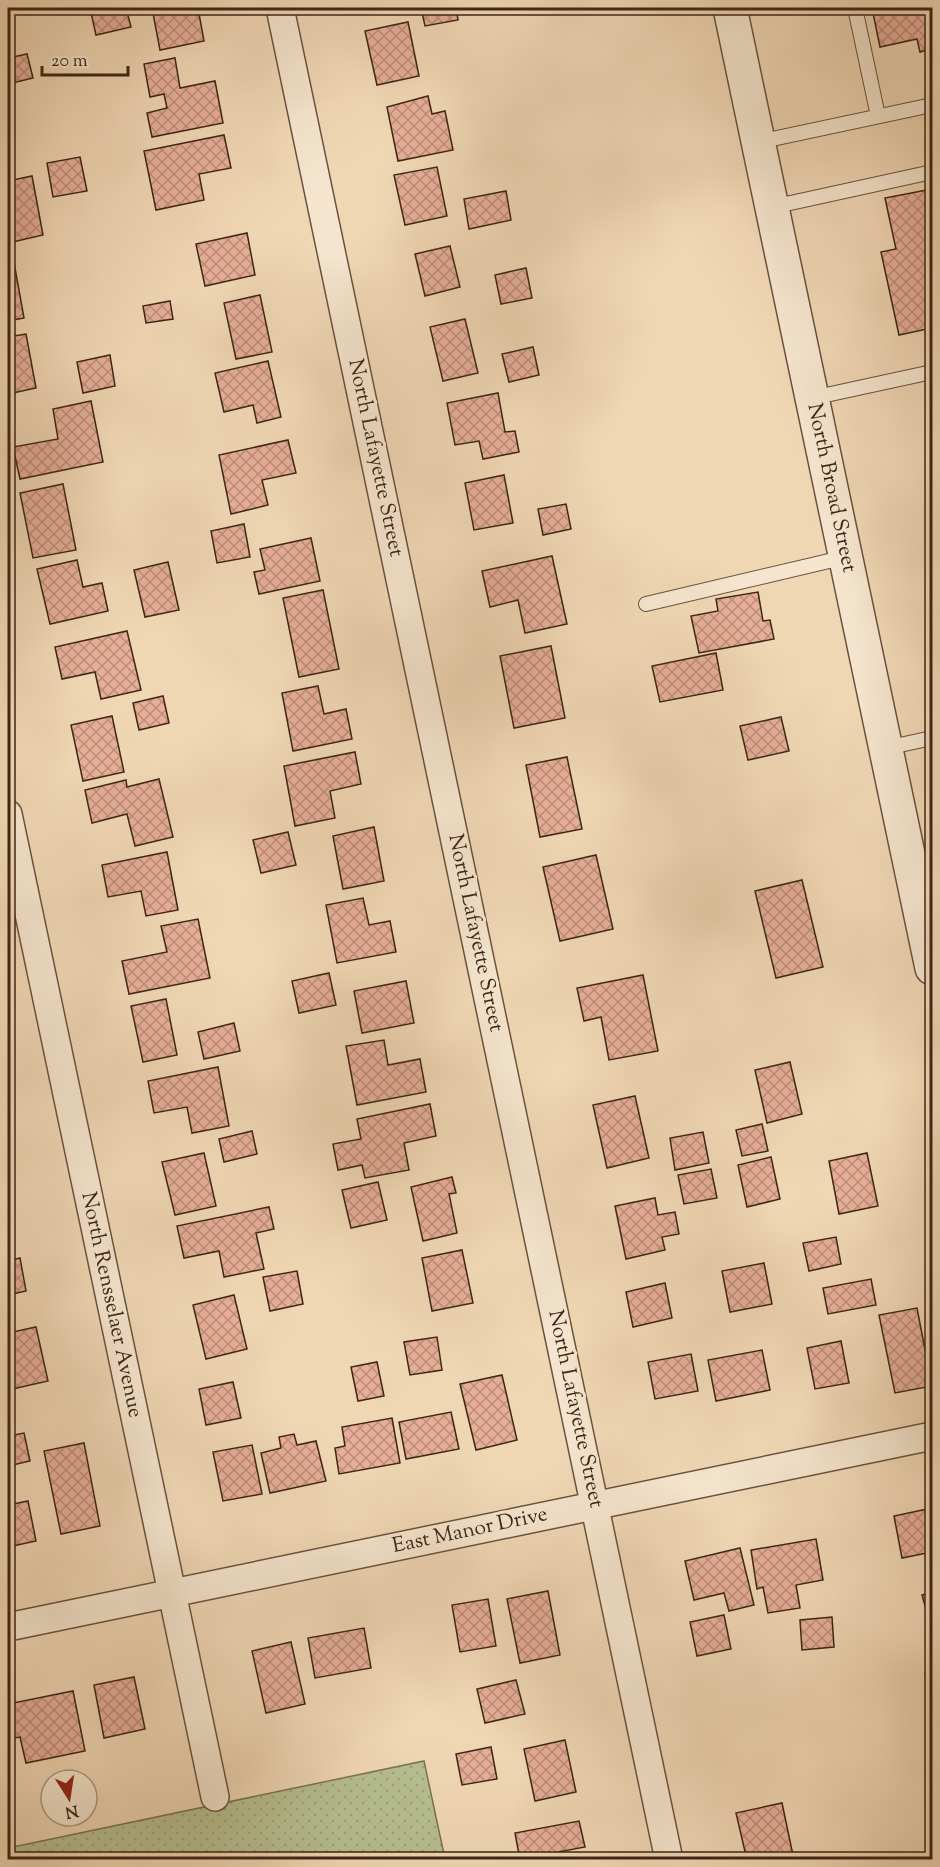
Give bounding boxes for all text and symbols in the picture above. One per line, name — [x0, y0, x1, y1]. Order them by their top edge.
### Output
scale bar — [42, 39, 128, 77]
text: 20 m — [51, 49, 88, 75]
street label: North Lafayette Street — [339, 356, 411, 560]
street label: North Broad Street — [798, 401, 864, 575]
street label: North Lafayette Street — [439, 831, 511, 1035]
street label: North Rensselaer Avenue — [72, 1189, 150, 1421]
street label: North Lafayette Street — [539, 1307, 611, 1511]
street label: East Manor Drive — [390, 1500, 550, 1562]
north arrow — [39, 1768, 99, 1828]
text: N — [63, 1798, 80, 1823]

